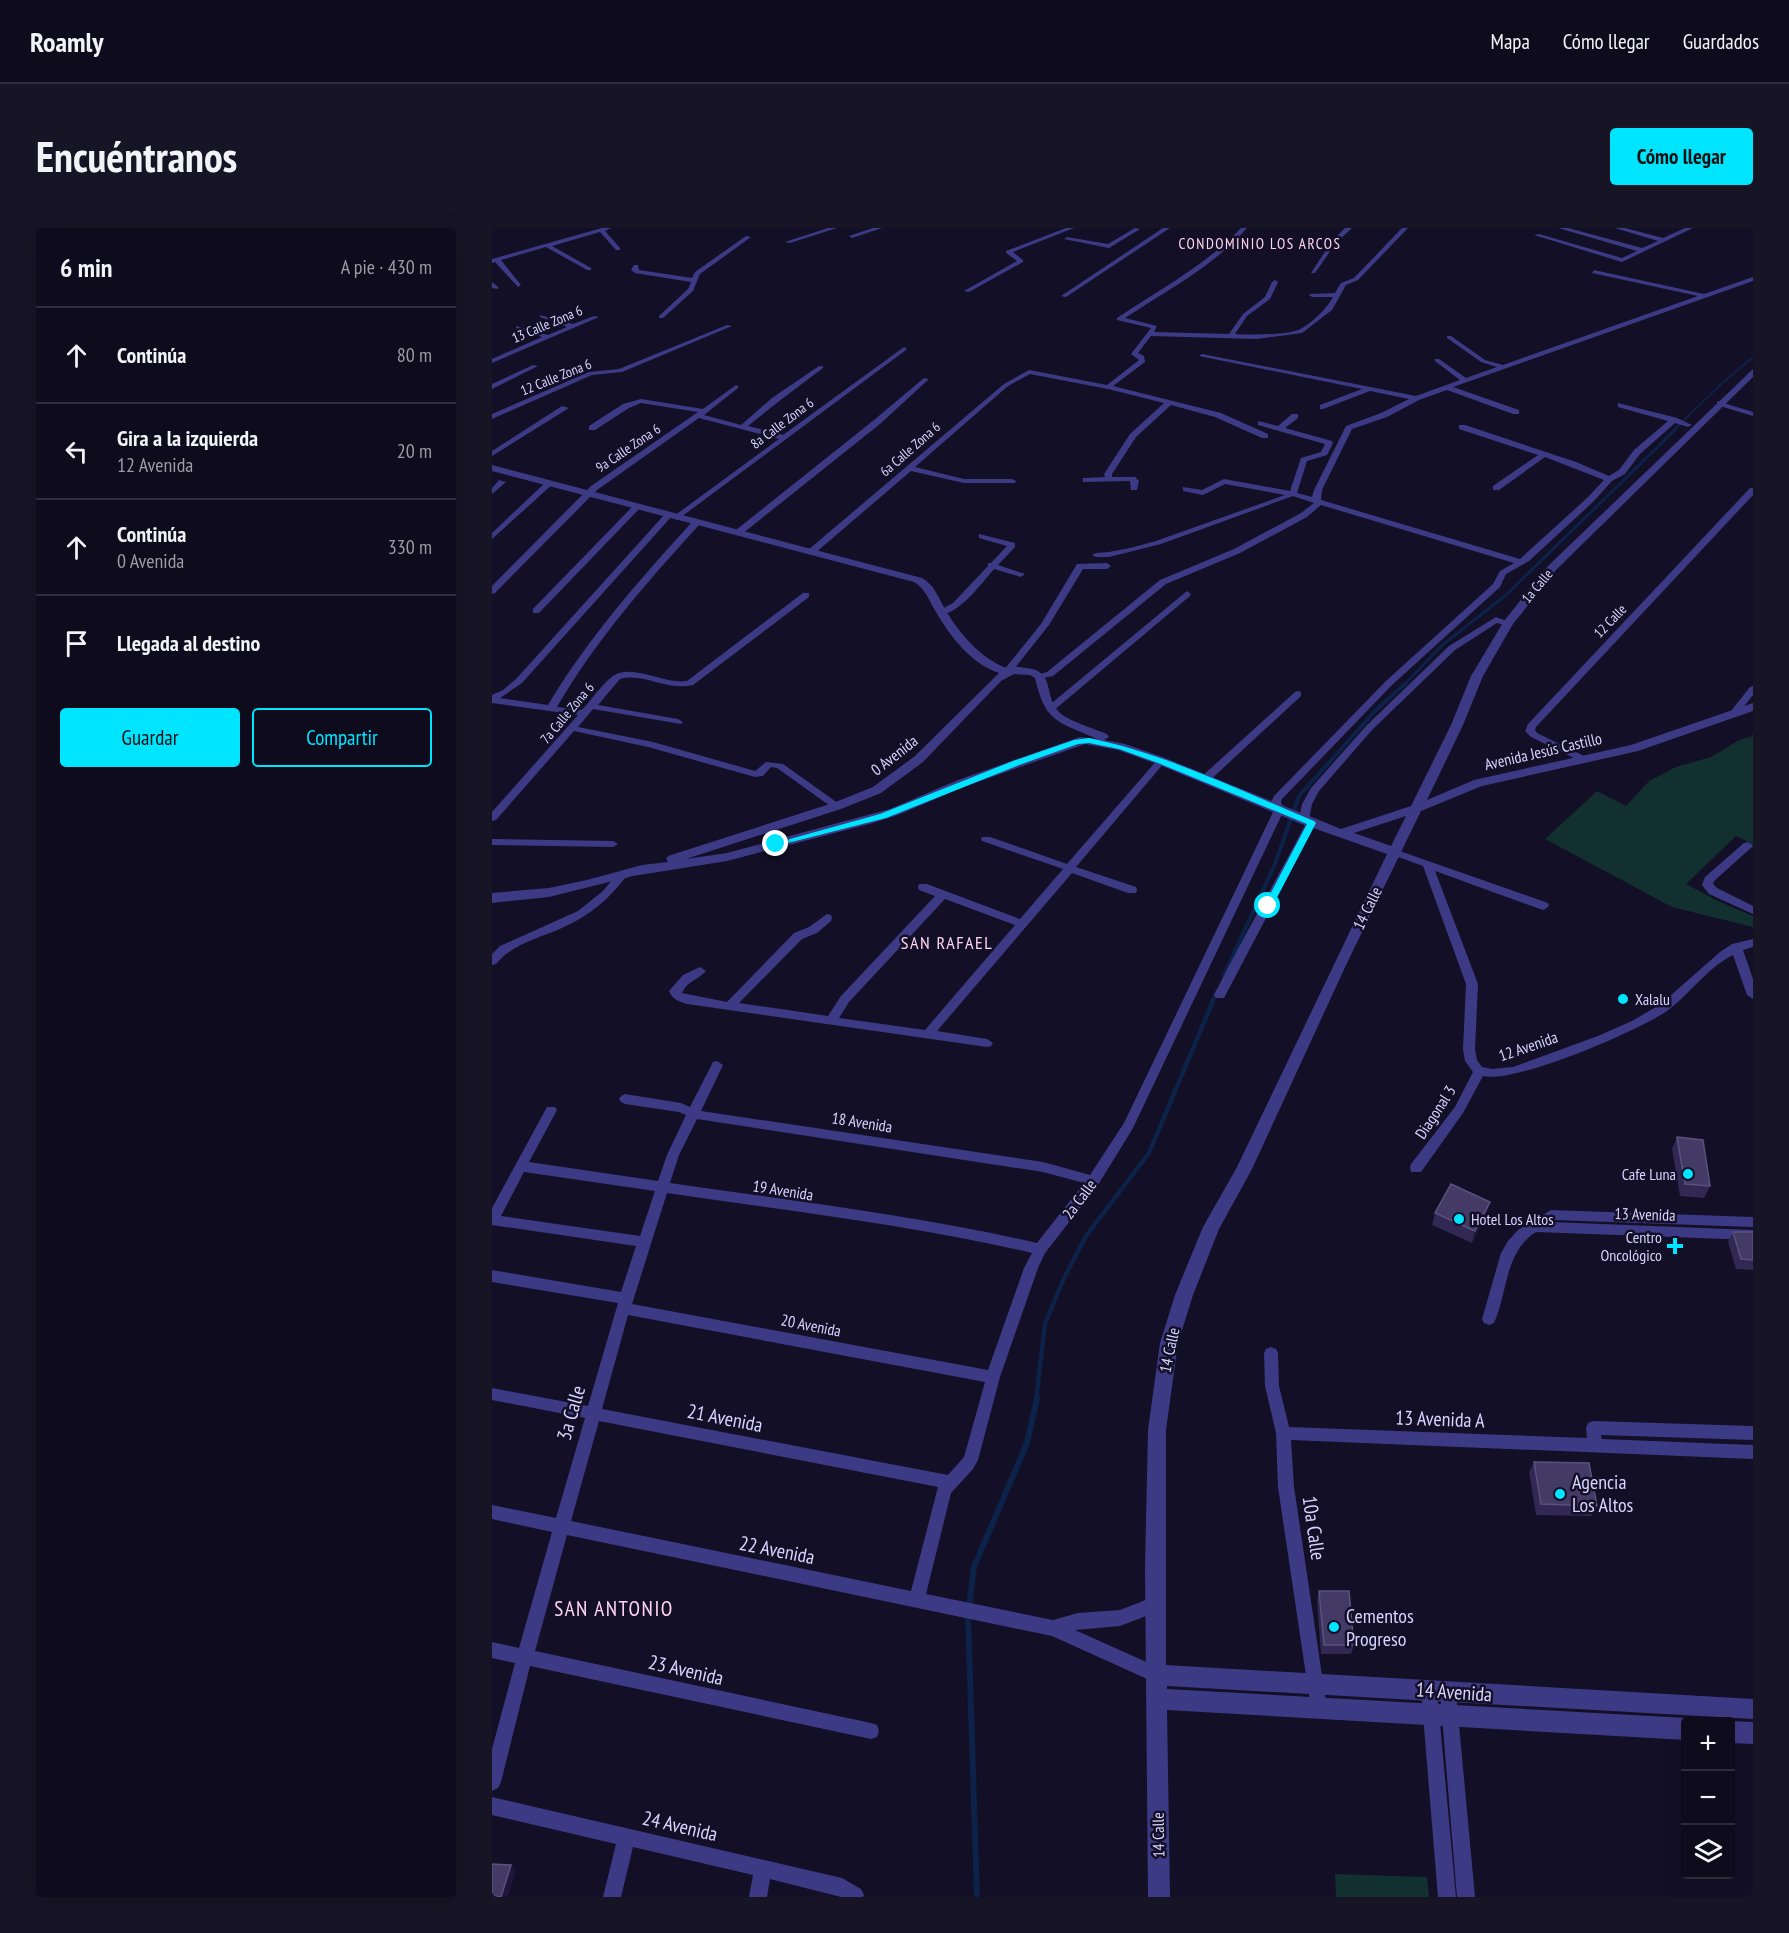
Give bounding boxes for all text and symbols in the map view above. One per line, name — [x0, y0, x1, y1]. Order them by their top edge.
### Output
text: Roamly — [30, 23, 104, 60]
text: Mapa — [1491, 28, 1530, 55]
text: Cómo llegar — [1563, 28, 1650, 55]
text: Guardados — [1683, 28, 1759, 55]
button: Cómo llegar — [1610, 128, 1753, 185]
text: Encuéntranos — [36, 129, 237, 184]
district label: CONDOMINIO LOS ARCOS — [1179, 234, 1341, 253]
text: 6 min — [60, 251, 113, 284]
text: A pie · 430 m — [341, 254, 432, 280]
street label: 13 Calle Zona 6 — [509, 301, 585, 347]
icon: ahead — [60, 339, 93, 372]
text: Continúa — [117, 341, 186, 369]
text: 80 m — [397, 342, 432, 368]
street label: 12 Calle Zona 6 — [518, 355, 594, 399]
street label: 8a Calle Zona 6 — [747, 393, 817, 453]
street label: 6a Calle Zona 6 — [876, 418, 944, 480]
street label: 9a Calle Zona 6 — [592, 420, 664, 476]
text: Gira a la izquierda — [117, 424, 258, 452]
icon: left — [60, 435, 93, 468]
text: 20 m — [397, 438, 432, 464]
text: 12 Avenida — [117, 452, 193, 478]
text: Continúa — [117, 520, 186, 548]
icon: ahead — [60, 531, 93, 564]
text: 330 m — [388, 534, 432, 560]
text: 0 Avenida — [117, 548, 184, 574]
street label: 1a Calle — [1518, 565, 1557, 607]
street label: 12 Calle — [1590, 600, 1630, 642]
icon: arrive — [60, 627, 93, 660]
text: Llegada al destino — [117, 629, 260, 657]
street label: 7a Calle Zona 6 — [536, 679, 598, 747]
button: Guardar — [60, 708, 240, 767]
button: Compartir — [252, 708, 432, 767]
street label: Avenida Jesús Castillo — [1482, 728, 1604, 774]
street label: 0 Avenida — [867, 731, 921, 779]
route end — [762, 830, 788, 856]
street label: 14 Calle — [1348, 883, 1386, 933]
route start — [1254, 892, 1280, 918]
district label: SAN RAFAEL — [901, 931, 993, 954]
place label: Xalalu — [1635, 989, 1670, 1009]
marker: Xalalu — [1616, 992, 1630, 1006]
street label: 12 Avenida — [1496, 1027, 1560, 1065]
street label: Diagonal 3 — [1410, 1081, 1460, 1143]
street label: 18 Avenida — [830, 1107, 894, 1137]
place label: Cafe Luna — [1622, 1164, 1676, 1184]
marker: Cafe Luna — [1681, 1167, 1695, 1181]
street label: 19 Avenida — [751, 1175, 815, 1205]
street label: 2a Calle — [1058, 1175, 1100, 1223]
street label: 13 Avenida — [1614, 1203, 1676, 1225]
place label: Hotel Los Altos — [1471, 1209, 1554, 1229]
marker: Hotel Los Altos — [1452, 1212, 1466, 1226]
place label: Centro Oncológico — [1600, 1227, 1662, 1265]
marker: Centro Oncológico — [1666, 1237, 1684, 1255]
street label: 20 Avenida — [779, 1309, 843, 1341]
street label: 14 Calle — [1154, 1326, 1184, 1374]
street label: 3a Calle — [551, 1383, 591, 1443]
street label: 21 Avenida — [685, 1398, 765, 1438]
street label: 13 Avenida A — [1395, 1404, 1486, 1434]
place label: Agencia Los Altos — [1572, 1469, 1634, 1518]
marker: Agencia Los Altos — [1553, 1487, 1567, 1501]
street label: 10a Calle — [1297, 1494, 1331, 1562]
street label: 22 Avenida — [737, 1530, 817, 1570]
district label: SAN ANTONIO — [554, 1595, 674, 1622]
place label: Cementos Progreso — [1346, 1603, 1414, 1652]
marker: Cementos Progreso — [1327, 1620, 1341, 1634]
street label: 23 Avenida — [646, 1649, 726, 1691]
street label: 14 Avenida — [1415, 1676, 1493, 1708]
map controls — [1681, 1717, 1735, 1879]
button: + — [1681, 1717, 1735, 1771]
button: − — [1681, 1771, 1735, 1825]
street label: 24 Avenida — [640, 1805, 720, 1847]
street label: 14 Calle — [1148, 1812, 1168, 1858]
button: layers — [1681, 1825, 1735, 1879]

